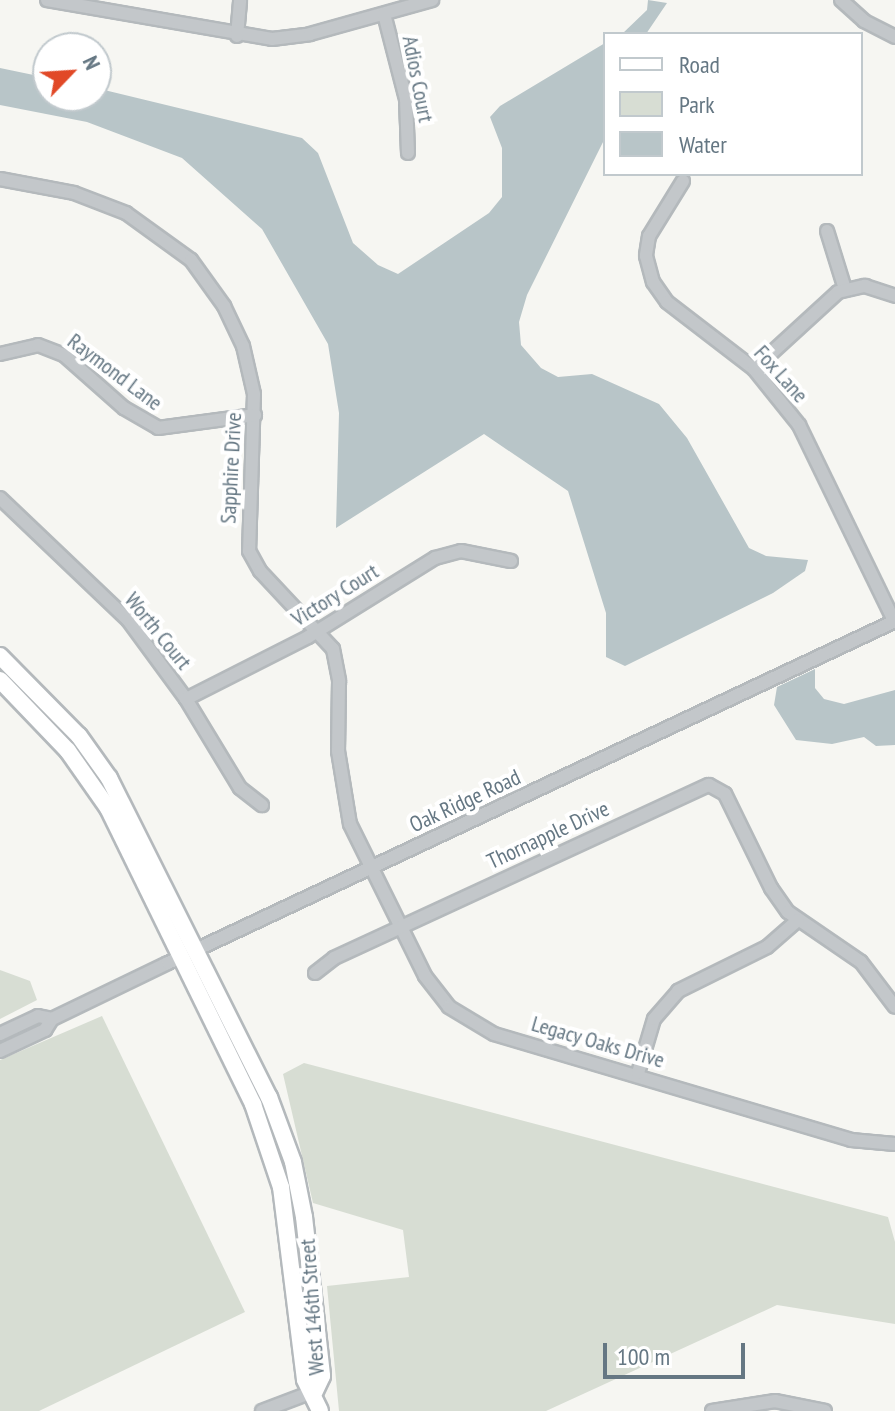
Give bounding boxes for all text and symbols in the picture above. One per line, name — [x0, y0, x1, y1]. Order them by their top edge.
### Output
north arrow — [32, 32, 112, 112]
legend — [603, 32, 863, 176]
street label: Adios Court — [397, 34, 439, 124]
text: Road — [679, 49, 720, 80]
text: N — [77, 51, 107, 74]
text: Park — [679, 89, 715, 120]
text: Water — [679, 129, 727, 160]
street label: Raymond Lane — [62, 328, 168, 416]
street label: Fox Lane — [748, 340, 814, 408]
street label: Sapphire Drive — [215, 412, 247, 524]
street label: Victory Court — [286, 558, 384, 632]
street label: Worth Court — [119, 587, 197, 675]
street label: Oak Ridge Road — [405, 764, 525, 838]
street label: Thornapple Drive — [483, 795, 613, 875]
street label: Legacy Oaks Drive — [528, 1010, 668, 1074]
street label: West 146th Street — [294, 1238, 330, 1376]
scale bar — [607, 1327, 749, 1377]
text: 100 m — [617, 1341, 670, 1372]

